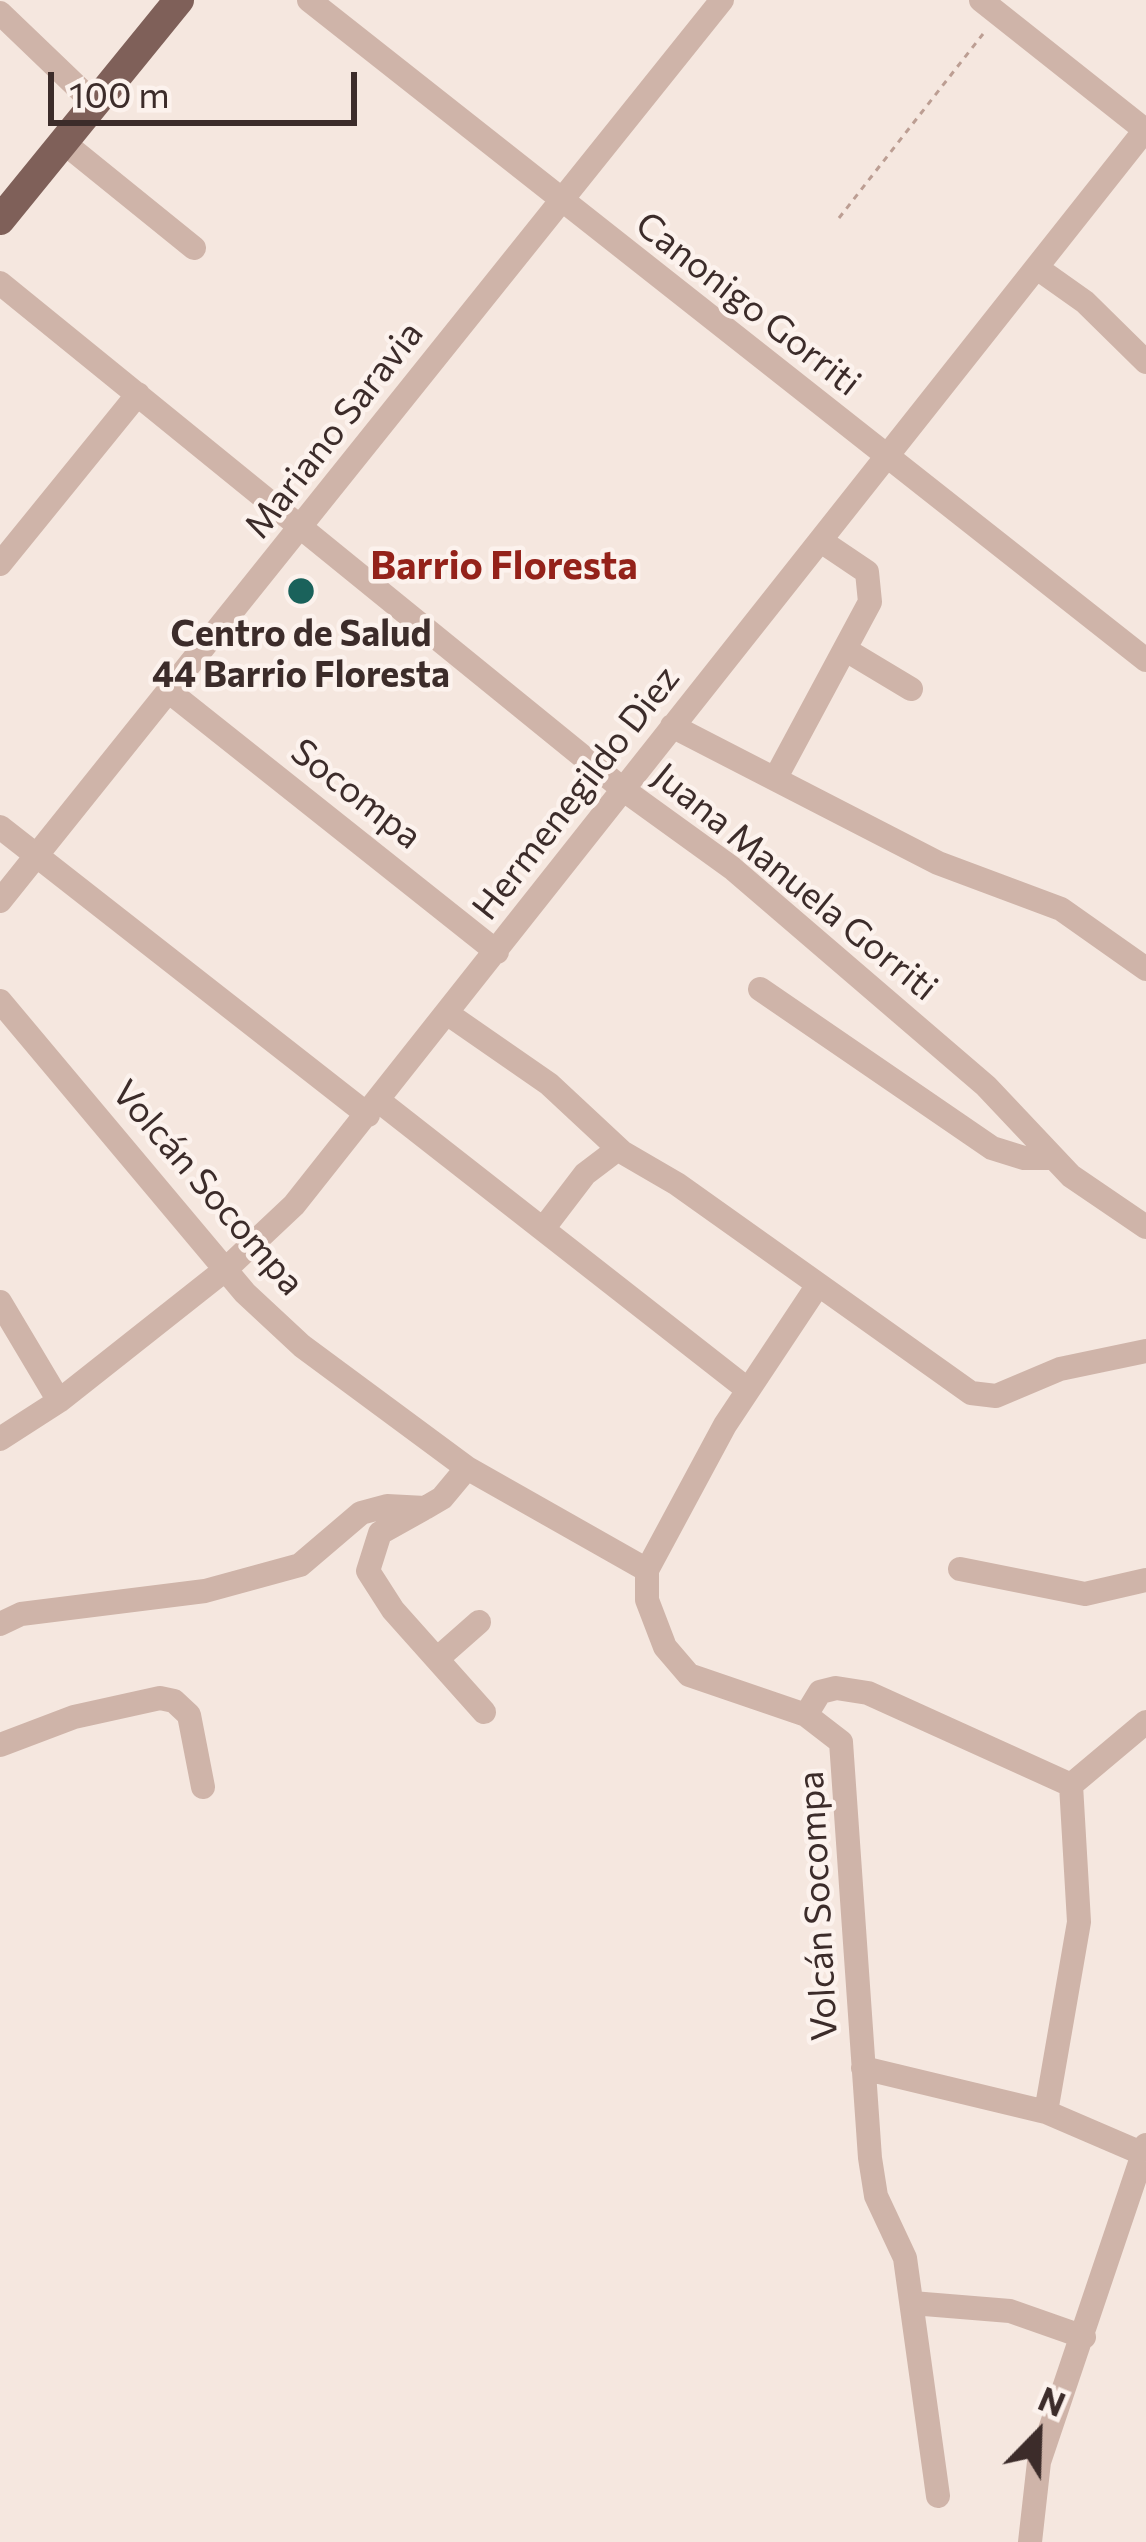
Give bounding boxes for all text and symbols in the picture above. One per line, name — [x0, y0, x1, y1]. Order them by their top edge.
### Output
scale bar — [54, 48, 363, 122]
text: 100 m — [69, 71, 170, 115]
street label: Canonigo Gorriti — [627, 203, 869, 405]
street label: Mariano Saravia — [236, 313, 432, 547]
district label: Barrio Floresta — [370, 543, 638, 589]
marker: Centro de Salud 44 Barrio Floresta — [285, 575, 317, 607]
place label: Centro de Salud 44 Barrio Floresta — [152, 612, 450, 697]
street label: Hermenegildo Diez — [464, 658, 688, 928]
street label: Socompa — [282, 730, 430, 858]
street label: Juana Manuela Gorriti — [644, 754, 946, 1010]
street label: Volcán Socompa — [103, 1072, 313, 1304]
street label: Volcán Socompa — [789, 1770, 847, 2042]
north arrow — [978, 2374, 1098, 2494]
text: N — [1033, 2377, 1072, 2424]

